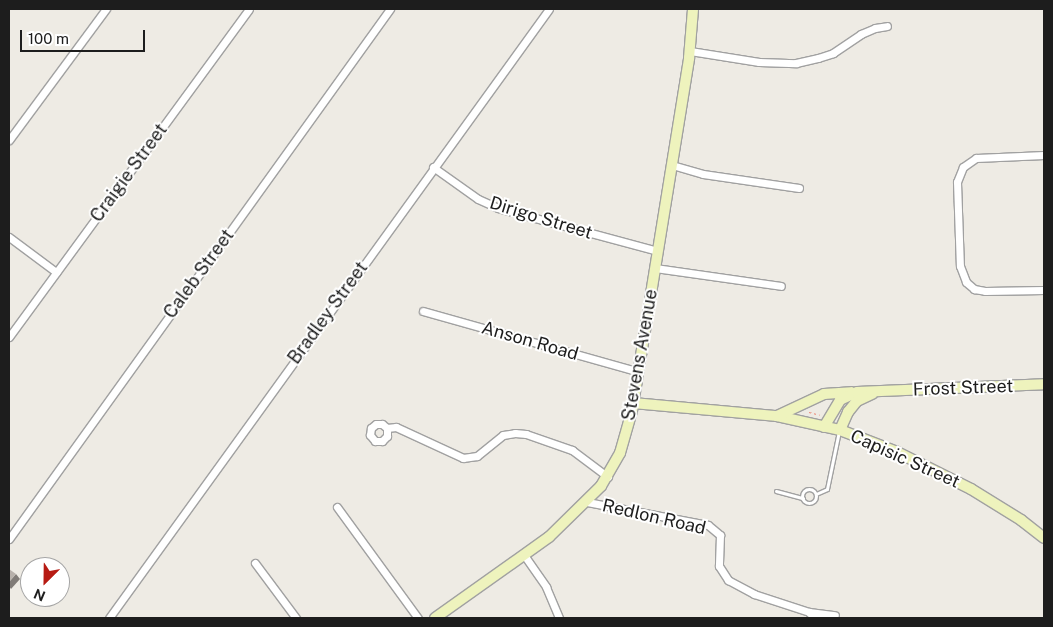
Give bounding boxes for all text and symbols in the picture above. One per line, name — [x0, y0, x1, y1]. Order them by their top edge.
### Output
scale bar — [22, 20, 148, 52]
text: 100 m — [28, 30, 69, 47]
street label: Craigie Street — [86, 120, 172, 226]
street label: Dirigo Street — [487, 192, 595, 244]
street label: Caleb Street — [159, 225, 239, 323]
street label: Bradley Street — [284, 258, 372, 368]
street label: Stevens Avenue — [618, 288, 662, 422]
street label: Anson Road — [479, 317, 581, 365]
street label: Frost Street — [912, 375, 1014, 401]
street label: Capisic Street — [847, 425, 963, 493]
street label: Redlon Road — [600, 495, 708, 539]
north arrow — [20, 557, 70, 607]
text: N — [31, 585, 48, 604]

